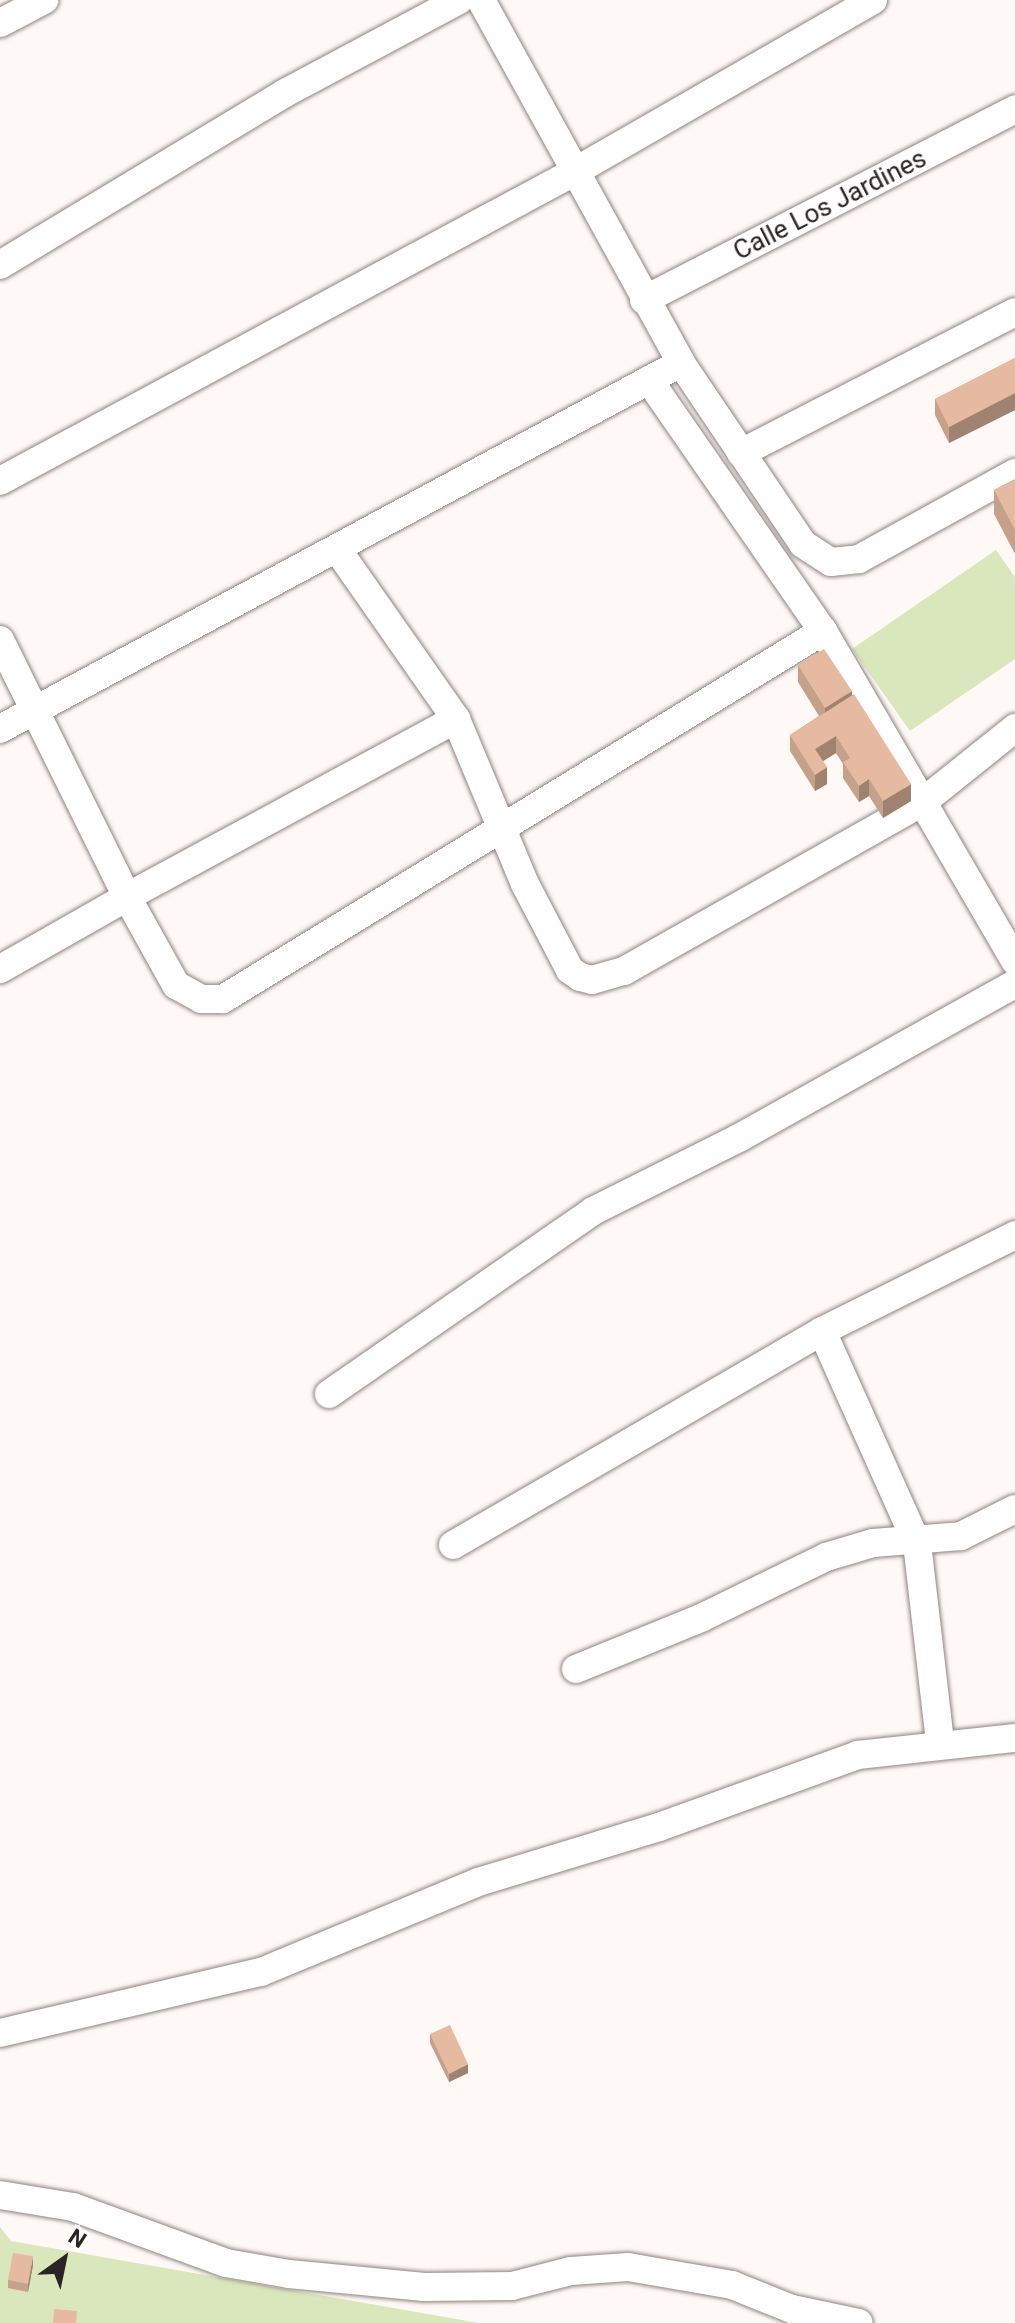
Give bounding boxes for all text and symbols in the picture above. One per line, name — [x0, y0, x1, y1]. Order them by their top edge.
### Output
street label: Calle Los Jardines — [728, 143, 932, 267]
north arrow — [24, 2219, 104, 2299]
text: N — [64, 2224, 91, 2253]

